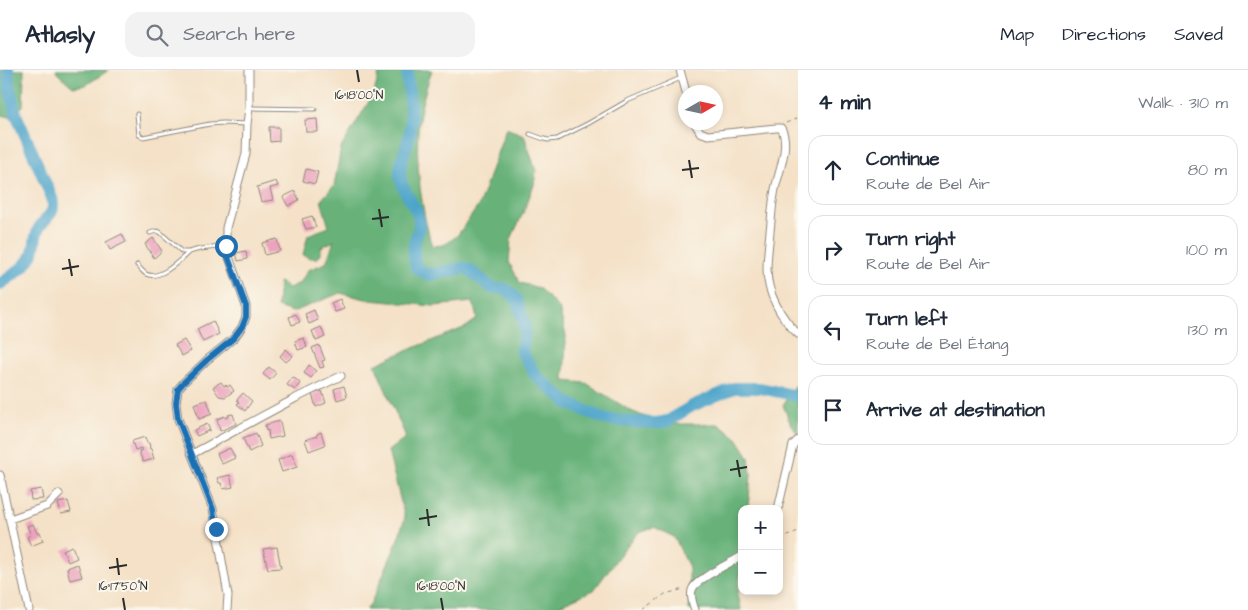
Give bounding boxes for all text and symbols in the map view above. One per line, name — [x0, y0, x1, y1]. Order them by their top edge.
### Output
search box — [125, 12, 475, 57]
text: Atlasly — [25, 18, 95, 52]
icon: search — [143, 21, 171, 49]
text: Search here — [183, 21, 295, 48]
text: Map — [1000, 22, 1034, 47]
text: Directions — [1062, 22, 1146, 47]
text: Saved — [1174, 22, 1223, 47]
north arrow — [678, 85, 723, 130]
text: 16°18'00"N — [335, 87, 384, 104]
text: 4 min — [818, 88, 871, 117]
text: Walk · 310 m — [1138, 92, 1228, 114]
text: Continue — [866, 146, 940, 173]
icon: ahead — [819, 156, 847, 184]
text: 80 m — [1188, 159, 1227, 181]
text: Route de Bel Air — [866, 173, 990, 195]
text: Turn right — [866, 226, 955, 253]
route start — [215, 235, 238, 258]
icon: right — [819, 236, 847, 264]
text: 100 m — [1186, 239, 1227, 261]
text: Route de Bel Air — [866, 253, 990, 275]
text: Turn left — [866, 306, 947, 333]
icon: left — [819, 316, 847, 344]
text: 130 m — [1188, 319, 1227, 341]
text: Route de Bel Étang — [866, 333, 1009, 355]
icon: arrive — [819, 396, 847, 424]
text: Arrive at destination — [866, 397, 1045, 424]
map controls — [738, 505, 783, 595]
button: + — [738, 505, 783, 550]
route end — [205, 518, 228, 541]
button: − — [738, 550, 783, 595]
text: 16°17'50"N — [99, 578, 148, 595]
text: 16°18'00"N — [417, 578, 466, 595]

